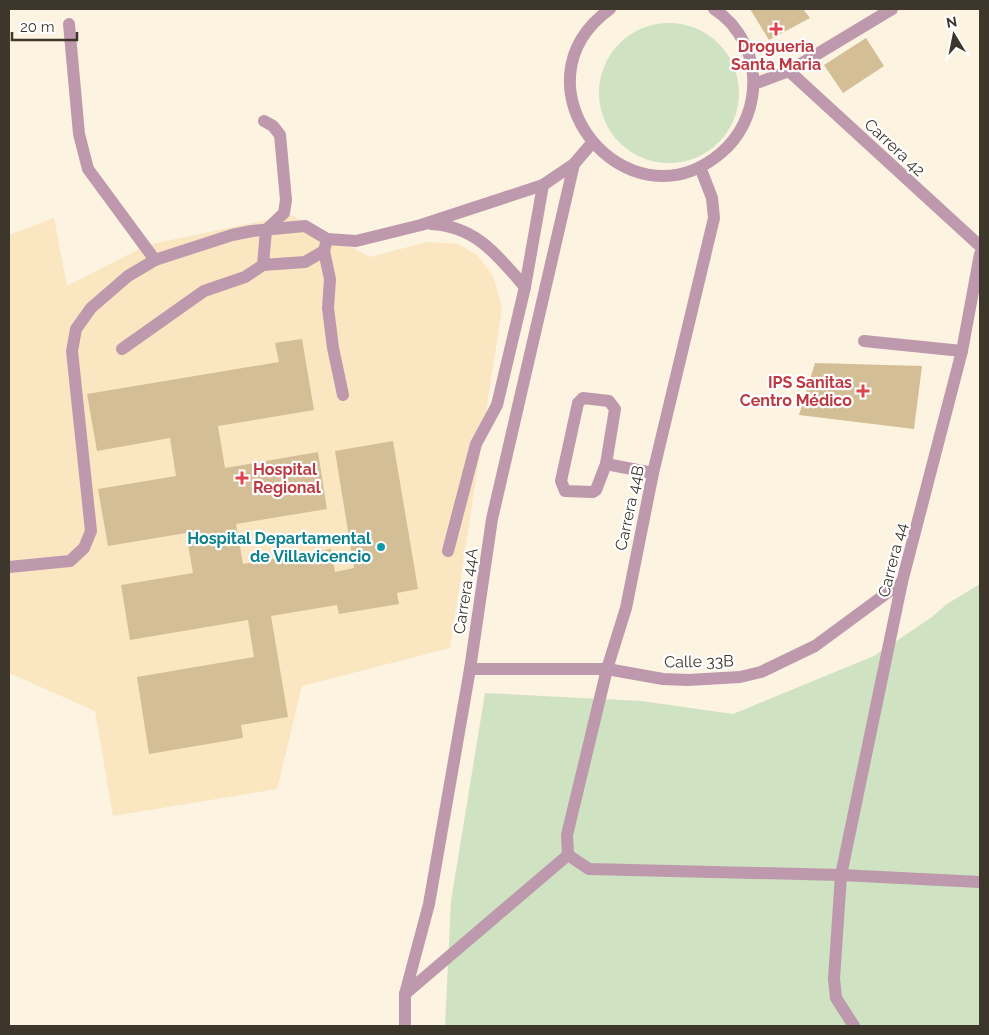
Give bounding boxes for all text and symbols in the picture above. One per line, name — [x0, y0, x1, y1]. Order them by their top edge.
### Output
scale bar — [12, 10, 78, 42]
north arrow — [929, 10, 979, 60]
text: N — [945, 13, 958, 31]
text: 20 m — [20, 18, 55, 36]
marker: Drogueria Santa Maria — [770, 23, 782, 35]
place label: Drogueria Santa Maria — [731, 37, 821, 74]
street label: Carrera 42 — [861, 115, 929, 180]
place label: IPS Sanitas Centro Médico — [740, 373, 852, 410]
marker: IPS Sanitas Centro Médico — [856, 384, 870, 398]
place label: Hospital Regional — [253, 460, 322, 497]
street label: Carrera 44B — [611, 464, 648, 552]
marker: Hospital Regional — [235, 471, 249, 485]
street label: Carrera 44 — [874, 521, 911, 599]
place label: Hospital Departamental de Villavicencio — [187, 529, 372, 566]
marker: Hospital Departamental de Villavicencio — [375, 541, 387, 553]
street label: Carrera 44A — [449, 547, 482, 635]
street label: Calle 33B — [664, 651, 734, 672]

